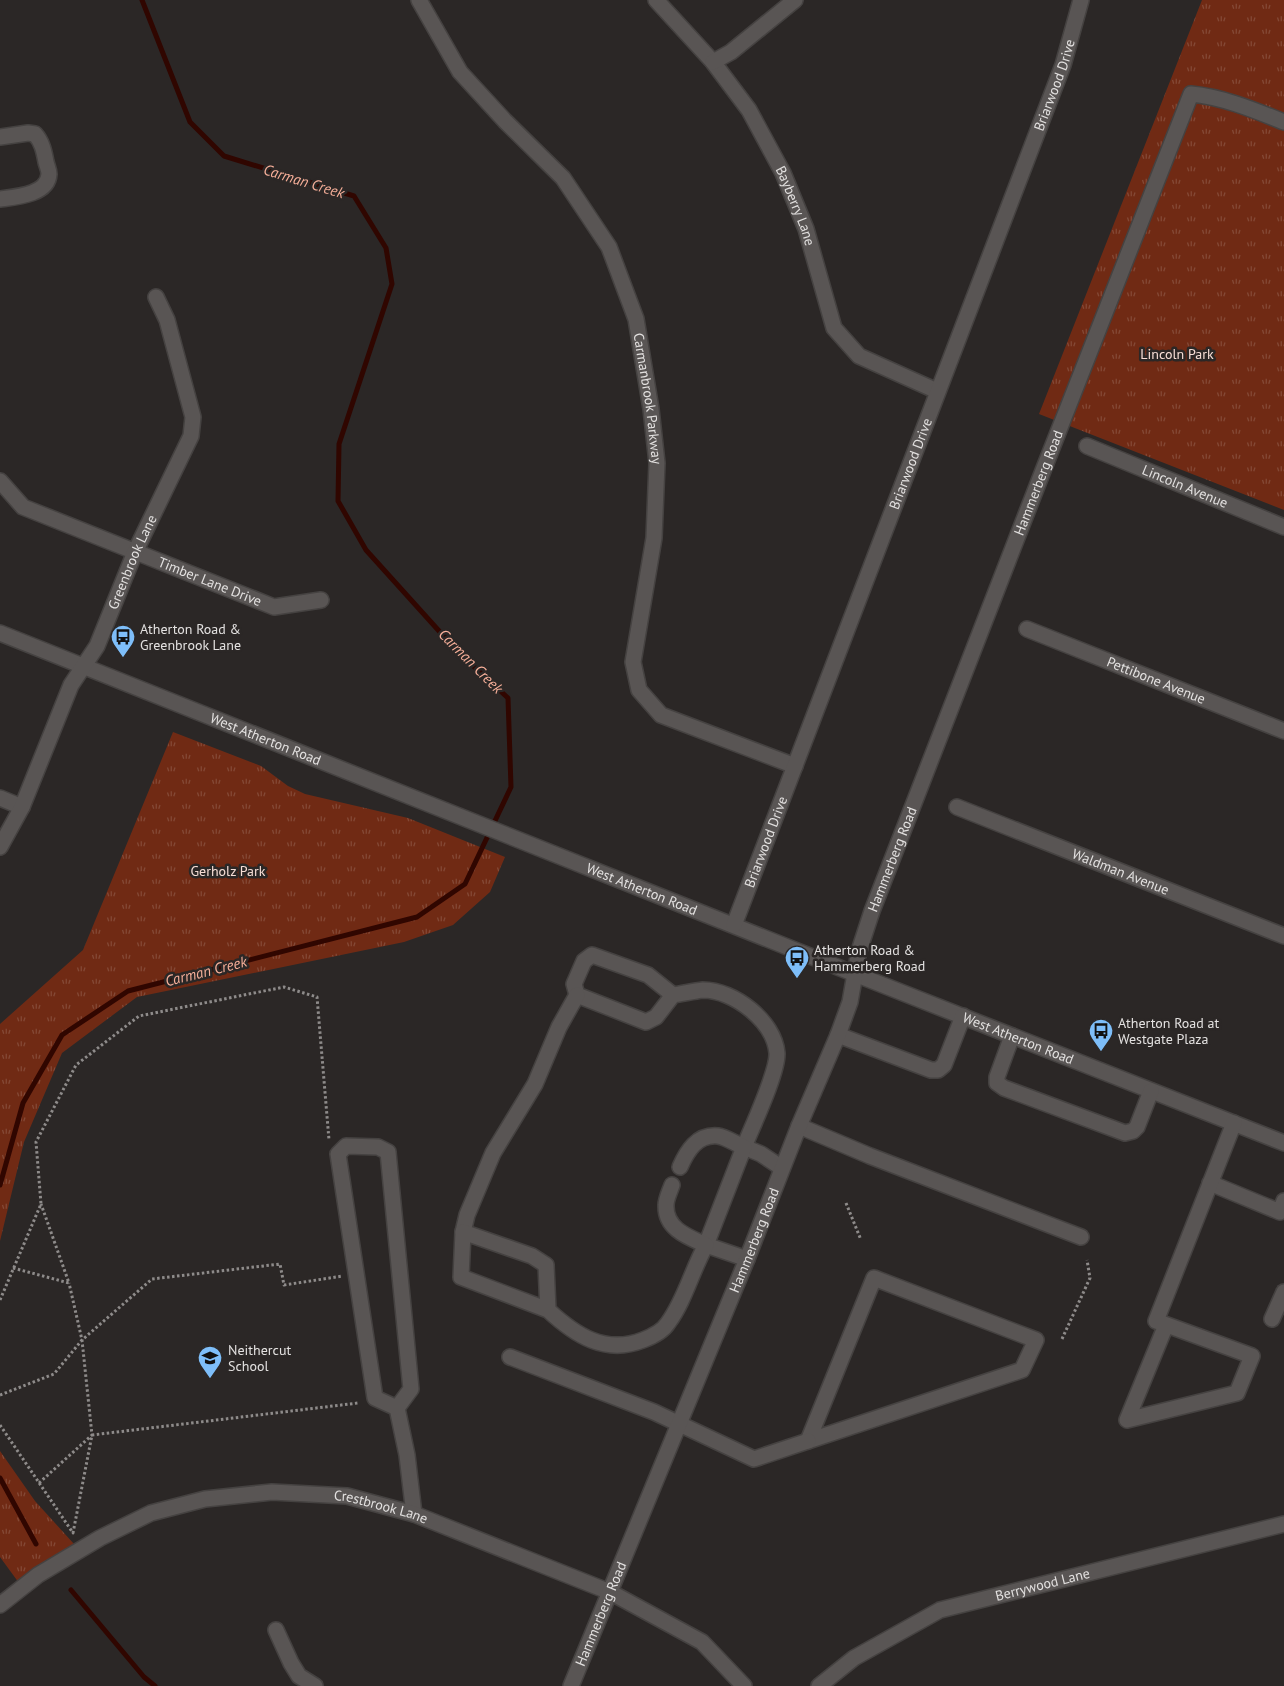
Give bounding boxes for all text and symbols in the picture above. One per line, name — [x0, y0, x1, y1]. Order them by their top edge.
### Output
street label: Briarwood Drive — [1030, 37, 1079, 134]
water label: Carman Creek — [261, 160, 348, 203]
street label: Bayberry Lane — [772, 163, 819, 248]
street label: Carmanbrook Parkway — [629, 332, 666, 466]
park label: Lincoln Park — [1140, 345, 1214, 363]
street label: Briarwood Drive — [885, 415, 936, 512]
street label: Hammerberg Road — [1010, 428, 1067, 538]
street label: Lincoln Avenue — [1140, 461, 1231, 512]
street label: Greenbrook Lane — [104, 512, 161, 612]
street label: Timber Lane Drive — [156, 553, 264, 610]
place label: Atherton Road & Greenbrook Lane — [140, 620, 241, 654]
bus stop icon: Atherton Road & Greenbrook Lane — [110, 624, 136, 658]
water label: Carman Creek — [435, 625, 508, 698]
street label: Pettibone Avenue — [1104, 653, 1208, 708]
street label: West Atherton Road — [208, 709, 324, 769]
street label: Briarwood Drive — [740, 794, 791, 890]
street label: Hammerberg Road — [863, 804, 921, 915]
street label: Waldman Avenue — [1070, 844, 1172, 899]
street label: West Atherton Road — [584, 859, 700, 919]
park label: Gerholz Park — [190, 862, 266, 880]
place label: Atherton Road & Hammerberg Road — [814, 941, 925, 975]
bus stop icon: Atherton Road & Hammerberg Road — [784, 945, 810, 979]
water label: Carman Creek — [163, 951, 250, 990]
street label: West Atherton Road — [960, 1008, 1077, 1068]
place label: Atherton Road at Westgate Plaza — [1118, 1014, 1219, 1048]
bus stop icon: Atherton Road at Westgate Plaza — [1088, 1018, 1114, 1052]
street label: Hammerberg Road — [725, 1185, 783, 1295]
place label: Neithercut School — [228, 1341, 291, 1375]
school or university icon: Neithercut School — [197, 1345, 223, 1379]
street label: Crestbrook Lane — [334, 1486, 430, 1528]
street label: Hammerberg Road — [571, 1559, 630, 1669]
street label: Berrywood Lane — [993, 1564, 1092, 1605]

